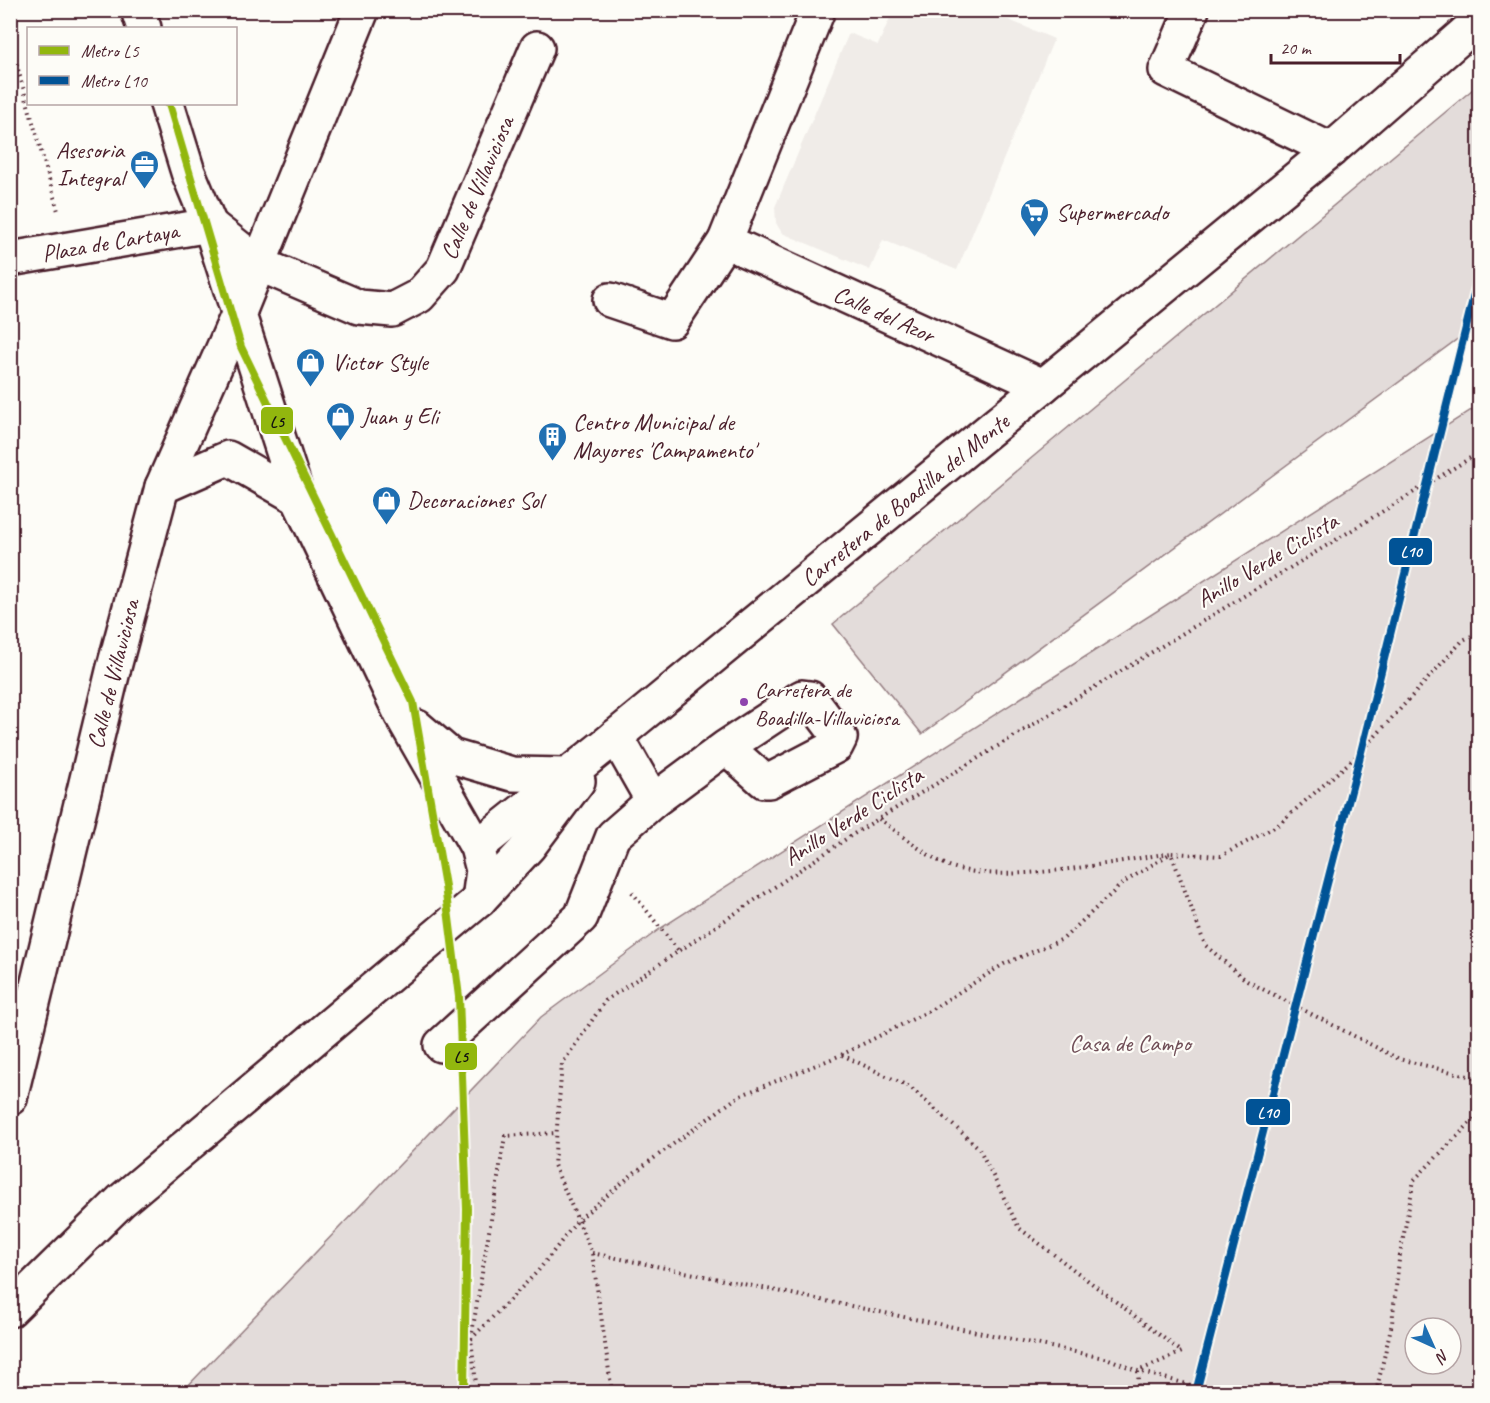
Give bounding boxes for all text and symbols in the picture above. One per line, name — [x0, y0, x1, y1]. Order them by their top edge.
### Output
legend — [27, 27, 237, 105]
scale bar — [1271, 27, 1400, 65]
text: 20 m — [1280, 37, 1313, 59]
text: Metro L5 — [81, 40, 140, 62]
text: Metro L10 — [81, 70, 149, 92]
street label: Calle de Villaviciosa — [433, 110, 521, 264]
place label: Asesoria Integral — [56, 135, 128, 193]
office icon: Asesoria Integral — [129, 148, 161, 190]
supermarket icon: Supermercado — [1019, 196, 1051, 238]
place label: Supermercado — [1056, 197, 1171, 227]
street label: Plaza de Cartaya — [39, 215, 183, 269]
street label: Calle del Azor — [829, 278, 941, 350]
shop icon: Victor Style — [295, 346, 327, 388]
place label: Victor Style — [332, 347, 430, 377]
shop icon: Juan y Eli — [324, 400, 356, 442]
place label: Juan y Eli — [360, 401, 441, 431]
street label: Carretera de Boadilla del Monte — [795, 405, 1017, 593]
line badge: L5 — [260, 406, 294, 435]
place label: Centro Municipal de Mayores 'Campamento' — [573, 407, 760, 465]
text: L5 — [270, 412, 286, 432]
building icon: Centro Municipal de Mayores 'Campamento' — [536, 420, 568, 462]
shop icon: Decoraciones Sol — [370, 484, 402, 526]
place label: Decoraciones Sol — [407, 485, 547, 515]
street label: Anillo Verde Ciclista — [1191, 505, 1345, 614]
line badge: L10 — [1388, 537, 1433, 566]
text: L10 — [1400, 542, 1423, 562]
street label: Calle de Villaviciosa — [80, 594, 147, 752]
place label: Carretera de Boadilla-Villaviciosa — [755, 676, 901, 732]
marker: Carretera de Boadilla-Villaviciosa — [738, 696, 750, 708]
street label: Anillo Verde Ciclista — [778, 759, 930, 872]
park label: Casa de Campo — [1069, 1028, 1193, 1058]
line badge: L5 — [444, 1042, 478, 1071]
text: L5 — [454, 1047, 470, 1067]
line badge: L10 — [1245, 1098, 1291, 1126]
text: L10 — [1257, 1103, 1280, 1123]
north arrow — [1403, 1316, 1463, 1376]
text: N — [1430, 1345, 1453, 1369]

